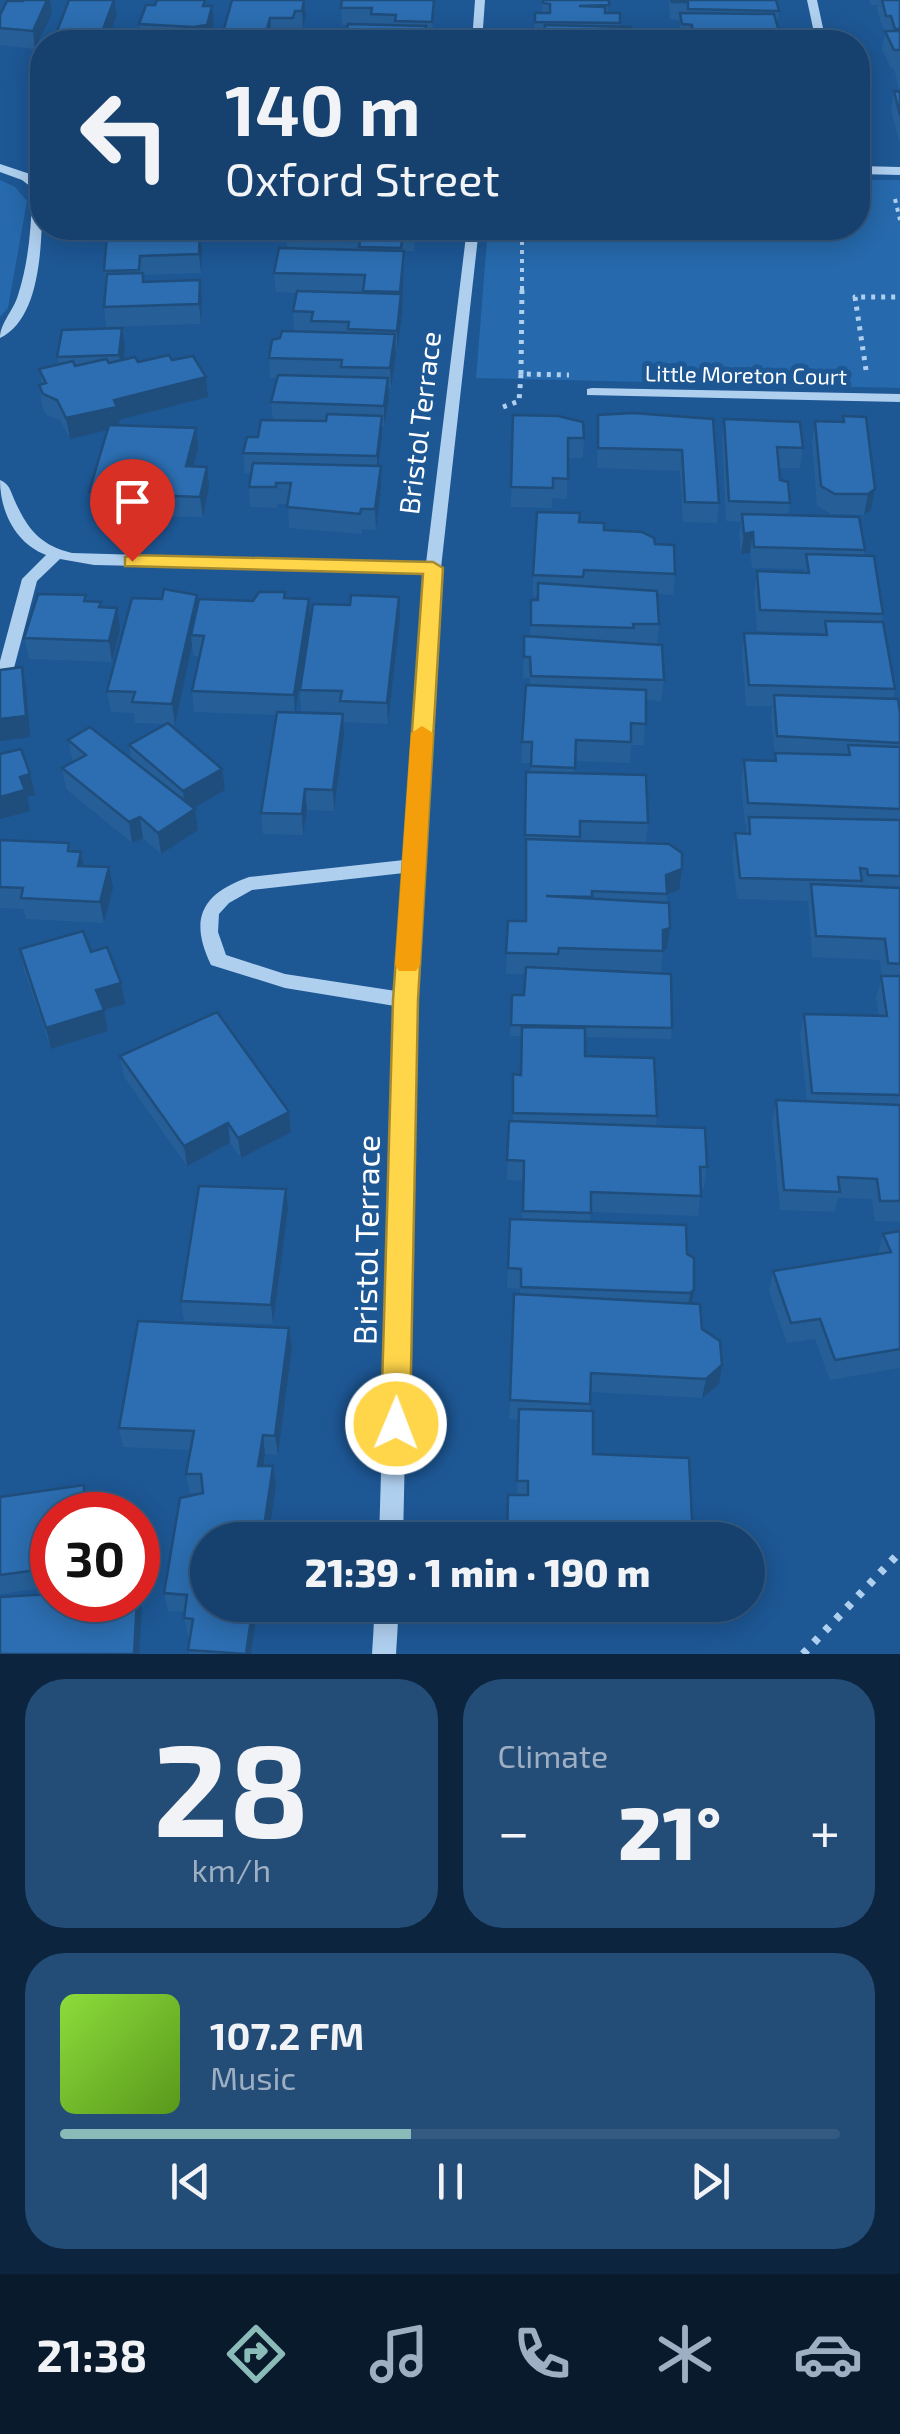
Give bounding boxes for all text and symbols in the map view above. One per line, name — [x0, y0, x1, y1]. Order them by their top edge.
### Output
text: 140 m — [225, 66, 421, 150]
icon: left — [60, 70, 190, 200]
text: Oxford Street — [225, 151, 500, 205]
street label: Bristol Terrace — [391, 329, 447, 516]
street label: Little Moreton Court — [645, 359, 847, 389]
pin — [90, 459, 175, 562]
icon: arrive — [105, 474, 160, 529]
street label: Bristol Terrace — [344, 1134, 386, 1345]
position arrow — [344, 1372, 448, 1476]
speed limit sign: 30 — [30, 1492, 160, 1622]
text: 21:39 · 1 min · 190 m — [305, 1549, 650, 1595]
text: 28 — [153, 1707, 310, 1863]
text: Climate — [498, 1736, 608, 1774]
text: 21° — [618, 1785, 721, 1875]
text: − — [498, 1797, 530, 1863]
text: + — [810, 1797, 840, 1863]
text: km/h — [192, 1850, 271, 1888]
text: 107.2 FM — [210, 2012, 364, 2058]
text: Music — [210, 2058, 296, 2096]
icon: previous — [163, 2154, 218, 2209]
icon: pause — [423, 2154, 478, 2209]
icon: next — [683, 2154, 738, 2209]
icon: directions — [221, 2319, 291, 2389]
icon: music — [364, 2319, 434, 2389]
icon: phone — [507, 2319, 577, 2389]
icon: climate — [650, 2319, 720, 2389]
icon: car — [793, 2319, 863, 2389]
text: 21:38 — [37, 2327, 147, 2381]

